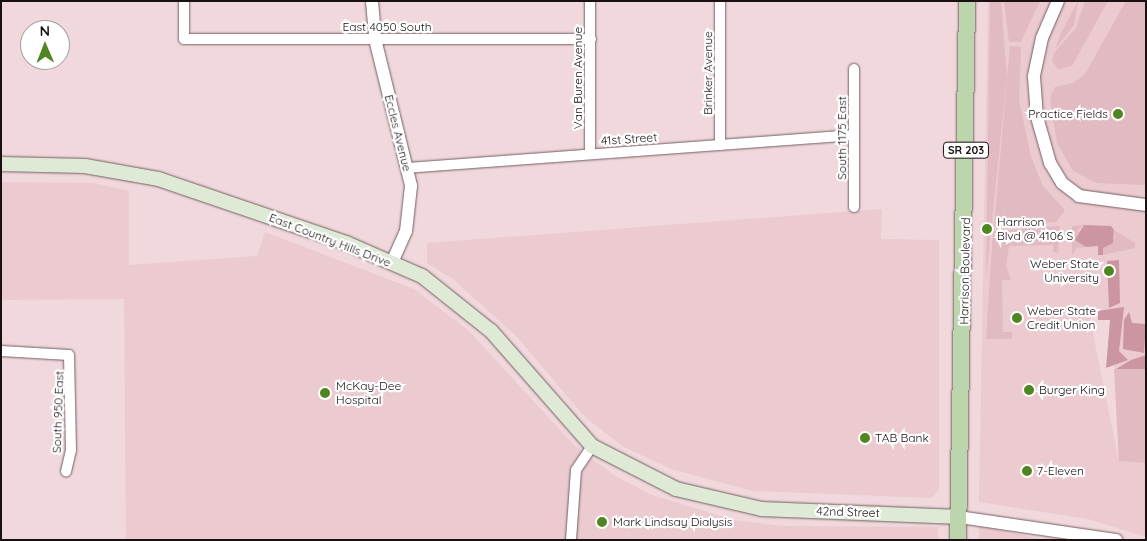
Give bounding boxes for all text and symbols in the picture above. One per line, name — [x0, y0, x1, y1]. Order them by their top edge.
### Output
north arrow — [20, 20, 70, 70]
street label: East 4050 South — [342, 20, 432, 34]
text: N — [39, 22, 50, 40]
street label: Van Buren Avenue — [571, 27, 585, 129]
street label: Brinker Avenue — [701, 31, 715, 115]
street label: Eccles Avenue — [382, 93, 414, 173]
street label: South 1175 East — [835, 96, 849, 180]
place label: Practice Fields — [1028, 107, 1108, 121]
marker: Practice Fields — [1112, 108, 1124, 120]
street label: 41st Street — [600, 130, 658, 148]
road number: SR 203 — [942, 142, 990, 158]
street label: East Country Hills Drive — [267, 210, 393, 270]
place label: Harrison Blvd @ 4106 S — [997, 215, 1073, 243]
street label: Harrison Boulevard — [957, 217, 973, 325]
marker: Harrison Blvd @ 4106 S — [981, 223, 993, 235]
place label: Weber State University — [1030, 257, 1099, 285]
marker: Weber State University — [1103, 265, 1115, 277]
place label: Weber State Credit Union — [1027, 304, 1096, 332]
marker: Weber State Credit Union — [1011, 312, 1023, 324]
street label: South 950 East — [49, 371, 67, 453]
place label: McKay-Dee Hospital — [336, 379, 401, 407]
place label: Burger King — [1039, 383, 1105, 397]
marker: Burger King — [1023, 384, 1035, 396]
marker: McKay-Dee Hospital — [318, 386, 332, 400]
place label: TAB Bank — [875, 431, 929, 445]
marker: TAB Bank — [859, 432, 871, 444]
place label: 7-Eleven — [1037, 464, 1084, 478]
marker: 7-Eleven — [1021, 465, 1033, 477]
street label: 42nd Street — [816, 504, 880, 520]
marker: Mark Lindsay Dialysis — [595, 515, 609, 529]
place label: Mark Lindsay Dialysis — [613, 515, 732, 529]

